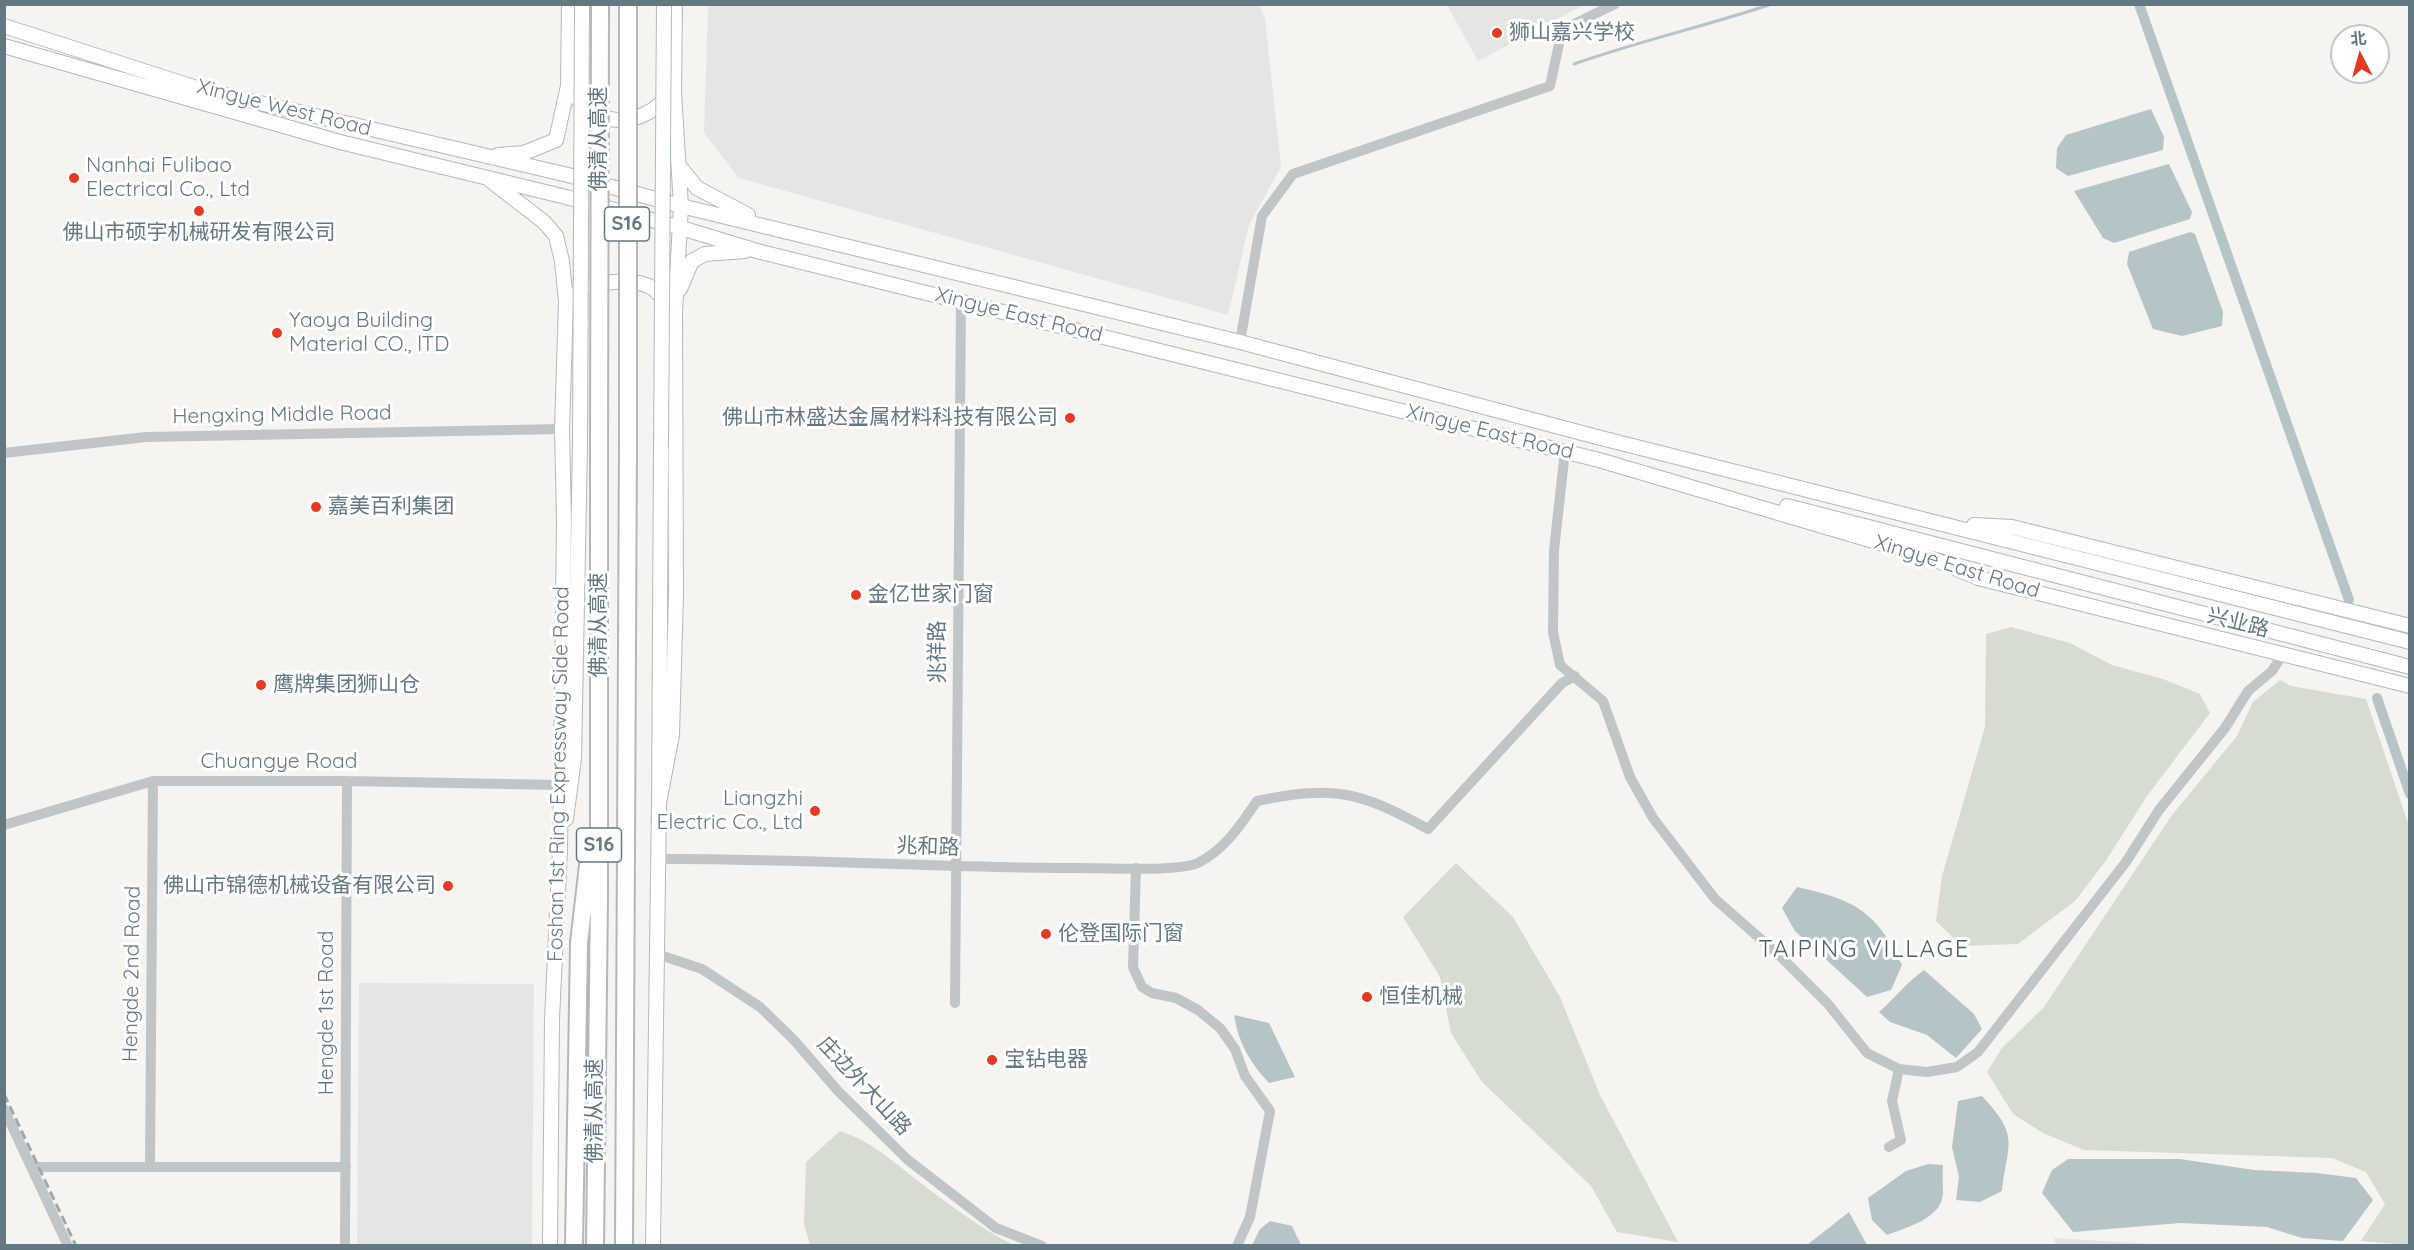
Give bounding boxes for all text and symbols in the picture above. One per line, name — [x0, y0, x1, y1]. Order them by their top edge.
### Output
place label: 狮山嘉兴学校 — [1509, 20, 1635, 46]
north arrow — [2330, 24, 2390, 84]
marker: 狮山嘉兴学校 — [1490, 26, 1504, 40]
text: 北 — [2349, 27, 2367, 49]
street label: Xingye West Road — [194, 74, 374, 142]
street label: 佛清从高速 — [586, 87, 612, 191]
place label: Nanhai Fulibao Electrical Co., Ltd — [86, 153, 250, 203]
marker: Nanhai Fulibao Electrical Co., Ltd — [67, 171, 81, 185]
marker: 佛山市硕宇机械研发有限公司 — [192, 204, 206, 218]
road number: S16 — [604, 207, 650, 241]
place label: 佛山市硕宇机械研发有限公司 — [63, 220, 335, 246]
street label: Xingye East Road — [933, 282, 1105, 348]
place label: Yaoya Building Material CO., lTD — [289, 308, 449, 358]
marker: Yaoya Building Material CO., lTD — [270, 326, 284, 340]
street label: Xingye East Road — [1404, 399, 1576, 465]
street label: Hengxing Middle Road — [172, 400, 392, 430]
place label: 佛山市林盛达金属材料科技有限公司 — [722, 405, 1058, 431]
marker: 佛山市林盛达金属材料科技有限公司 — [1063, 411, 1077, 425]
place label: 嘉美百利集团 — [328, 494, 454, 520]
marker: 嘉美百利集团 — [309, 500, 323, 514]
street label: Xingye East Road — [1871, 530, 2043, 604]
street label: 佛清从高速 — [586, 573, 612, 677]
place label: 金亿世家门窗 — [868, 582, 994, 608]
street label: Foshan 1st Ring Expressway Side Road — [543, 586, 575, 962]
marker: 金亿世家门窗 — [849, 588, 863, 602]
street label: 兴业路 — [2204, 603, 2272, 643]
street label: 兆祥路 — [925, 621, 951, 683]
place label: 鹰牌集团狮山仓 — [273, 672, 420, 698]
marker: 鹰牌集团狮山仓 — [254, 678, 268, 692]
street label: Chuangye Road — [200, 749, 358, 775]
place label: Liangzhi Electric Co., Ltd — [657, 786, 803, 836]
marker: Liangzhi Electric Co., Ltd — [808, 804, 822, 818]
road number: S16 — [576, 828, 622, 862]
street label: 兆和路 — [896, 833, 960, 861]
place label: 佛山市锦德机械设备有限公司 — [163, 873, 436, 899]
marker: 佛山市锦德机械设备有限公司 — [441, 879, 455, 893]
street label: Hengde 2nd Road — [118, 886, 146, 1062]
place label: 伦登国际门窗 — [1058, 921, 1184, 947]
marker: 伦登国际门窗 — [1039, 927, 1053, 941]
street label: Hengde 1st Road — [314, 931, 340, 1095]
district label: TAIPING VILLAGE — [1758, 936, 1970, 964]
place label: 恒佳机械 — [1379, 984, 1463, 1010]
marker: 恒佳机械 — [1360, 990, 1374, 1004]
street label: 庄边外大山路 — [812, 1031, 916, 1141]
place label: 宝钻电器 — [1004, 1047, 1088, 1073]
marker: 宝钻电器 — [985, 1053, 999, 1067]
street label: 佛清从高速 — [582, 1059, 608, 1163]

